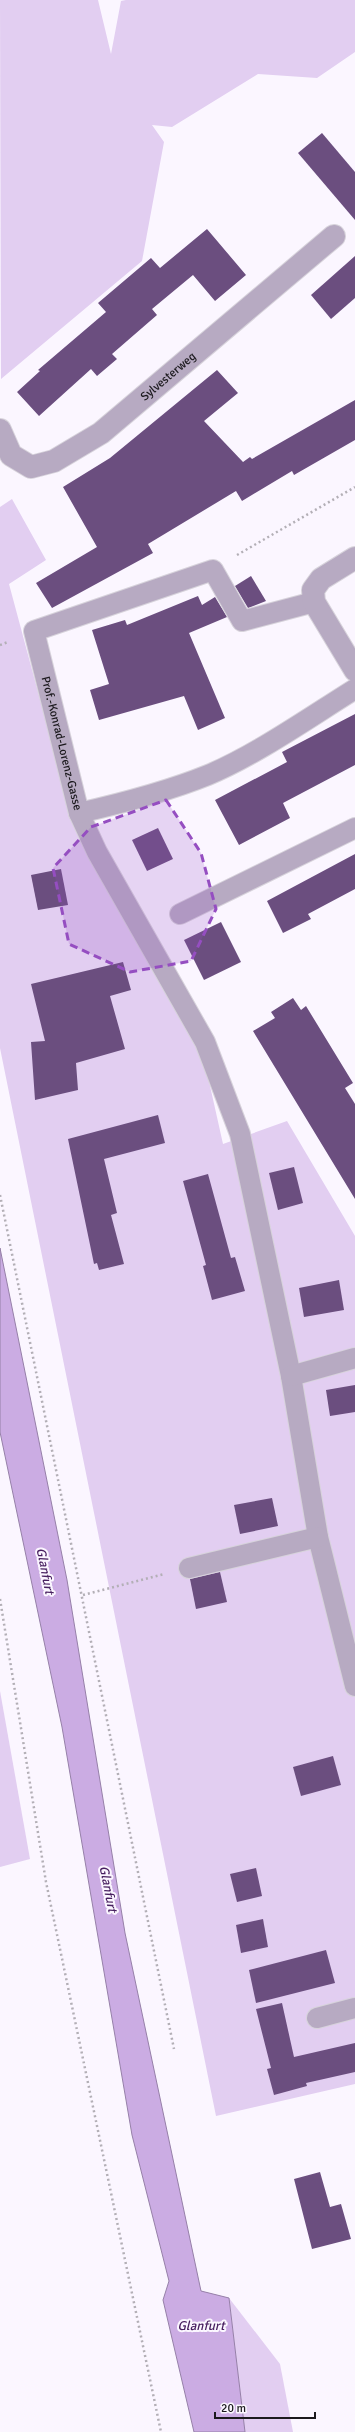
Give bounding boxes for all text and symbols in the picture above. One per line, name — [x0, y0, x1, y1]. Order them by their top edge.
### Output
street label: Sylvesterweg — [137, 349, 199, 404]
street label: Prof.-Konrad-Lorenz-Gasse — [38, 675, 86, 812]
water label: Glanfurt — [33, 1546, 58, 1597]
water label: Glanfurt — [96, 1864, 121, 1915]
water label: Glanfurt — [178, 2318, 226, 2334]
scale bar — [215, 2394, 315, 2420]
text: 20 m — [221, 2401, 246, 2416]

